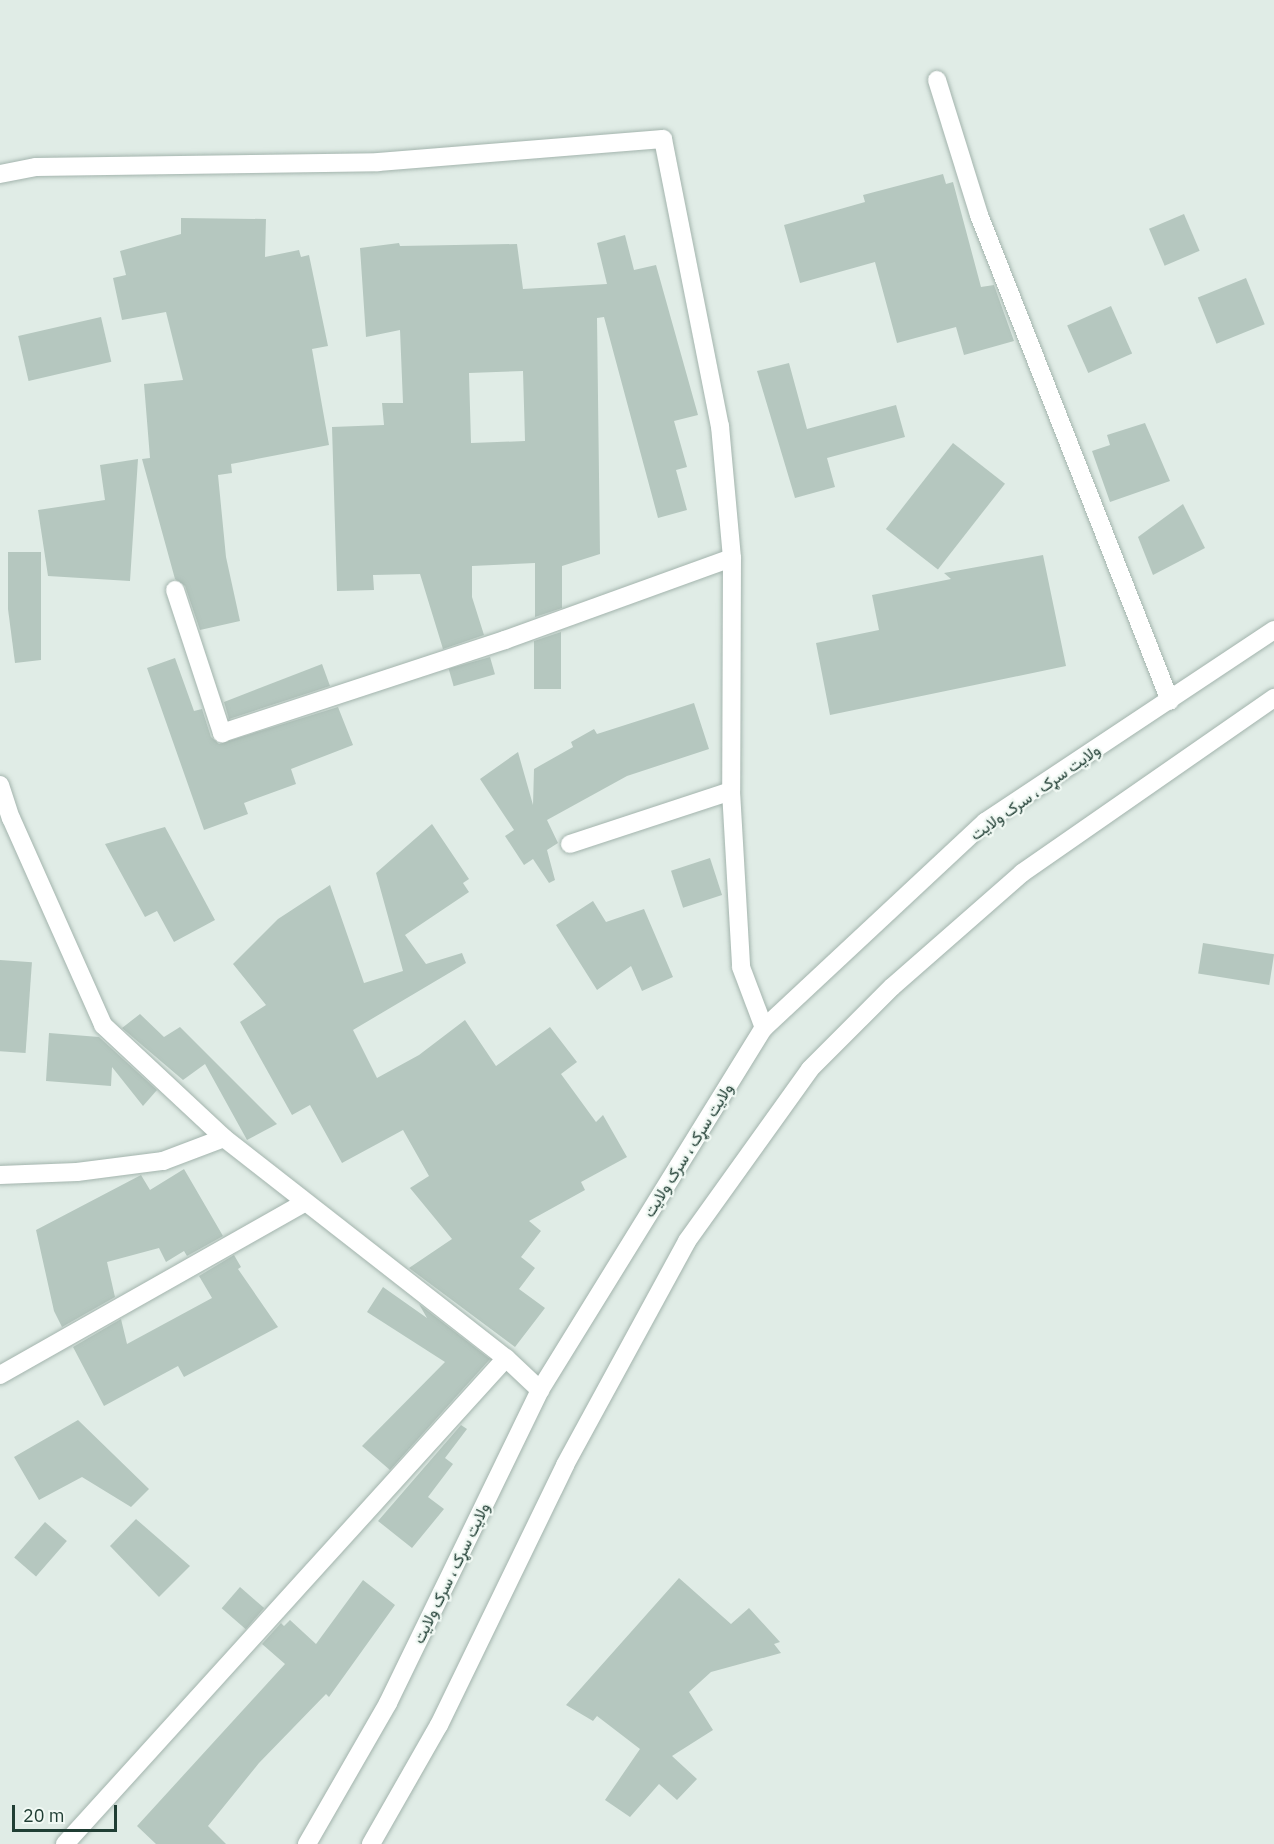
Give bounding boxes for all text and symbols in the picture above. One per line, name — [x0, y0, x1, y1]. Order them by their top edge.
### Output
street label: ولایت سړک ، سرک ولایت — [966, 740, 1104, 844]
street label: ولایت سړک ، سرک ولایت — [639, 1080, 737, 1220]
street label: ولایت سړک ، سرک ولایت — [409, 1499, 493, 1647]
scale bar — [15, 1793, 120, 1831]
text: 20 m — [23, 1804, 65, 1827]

